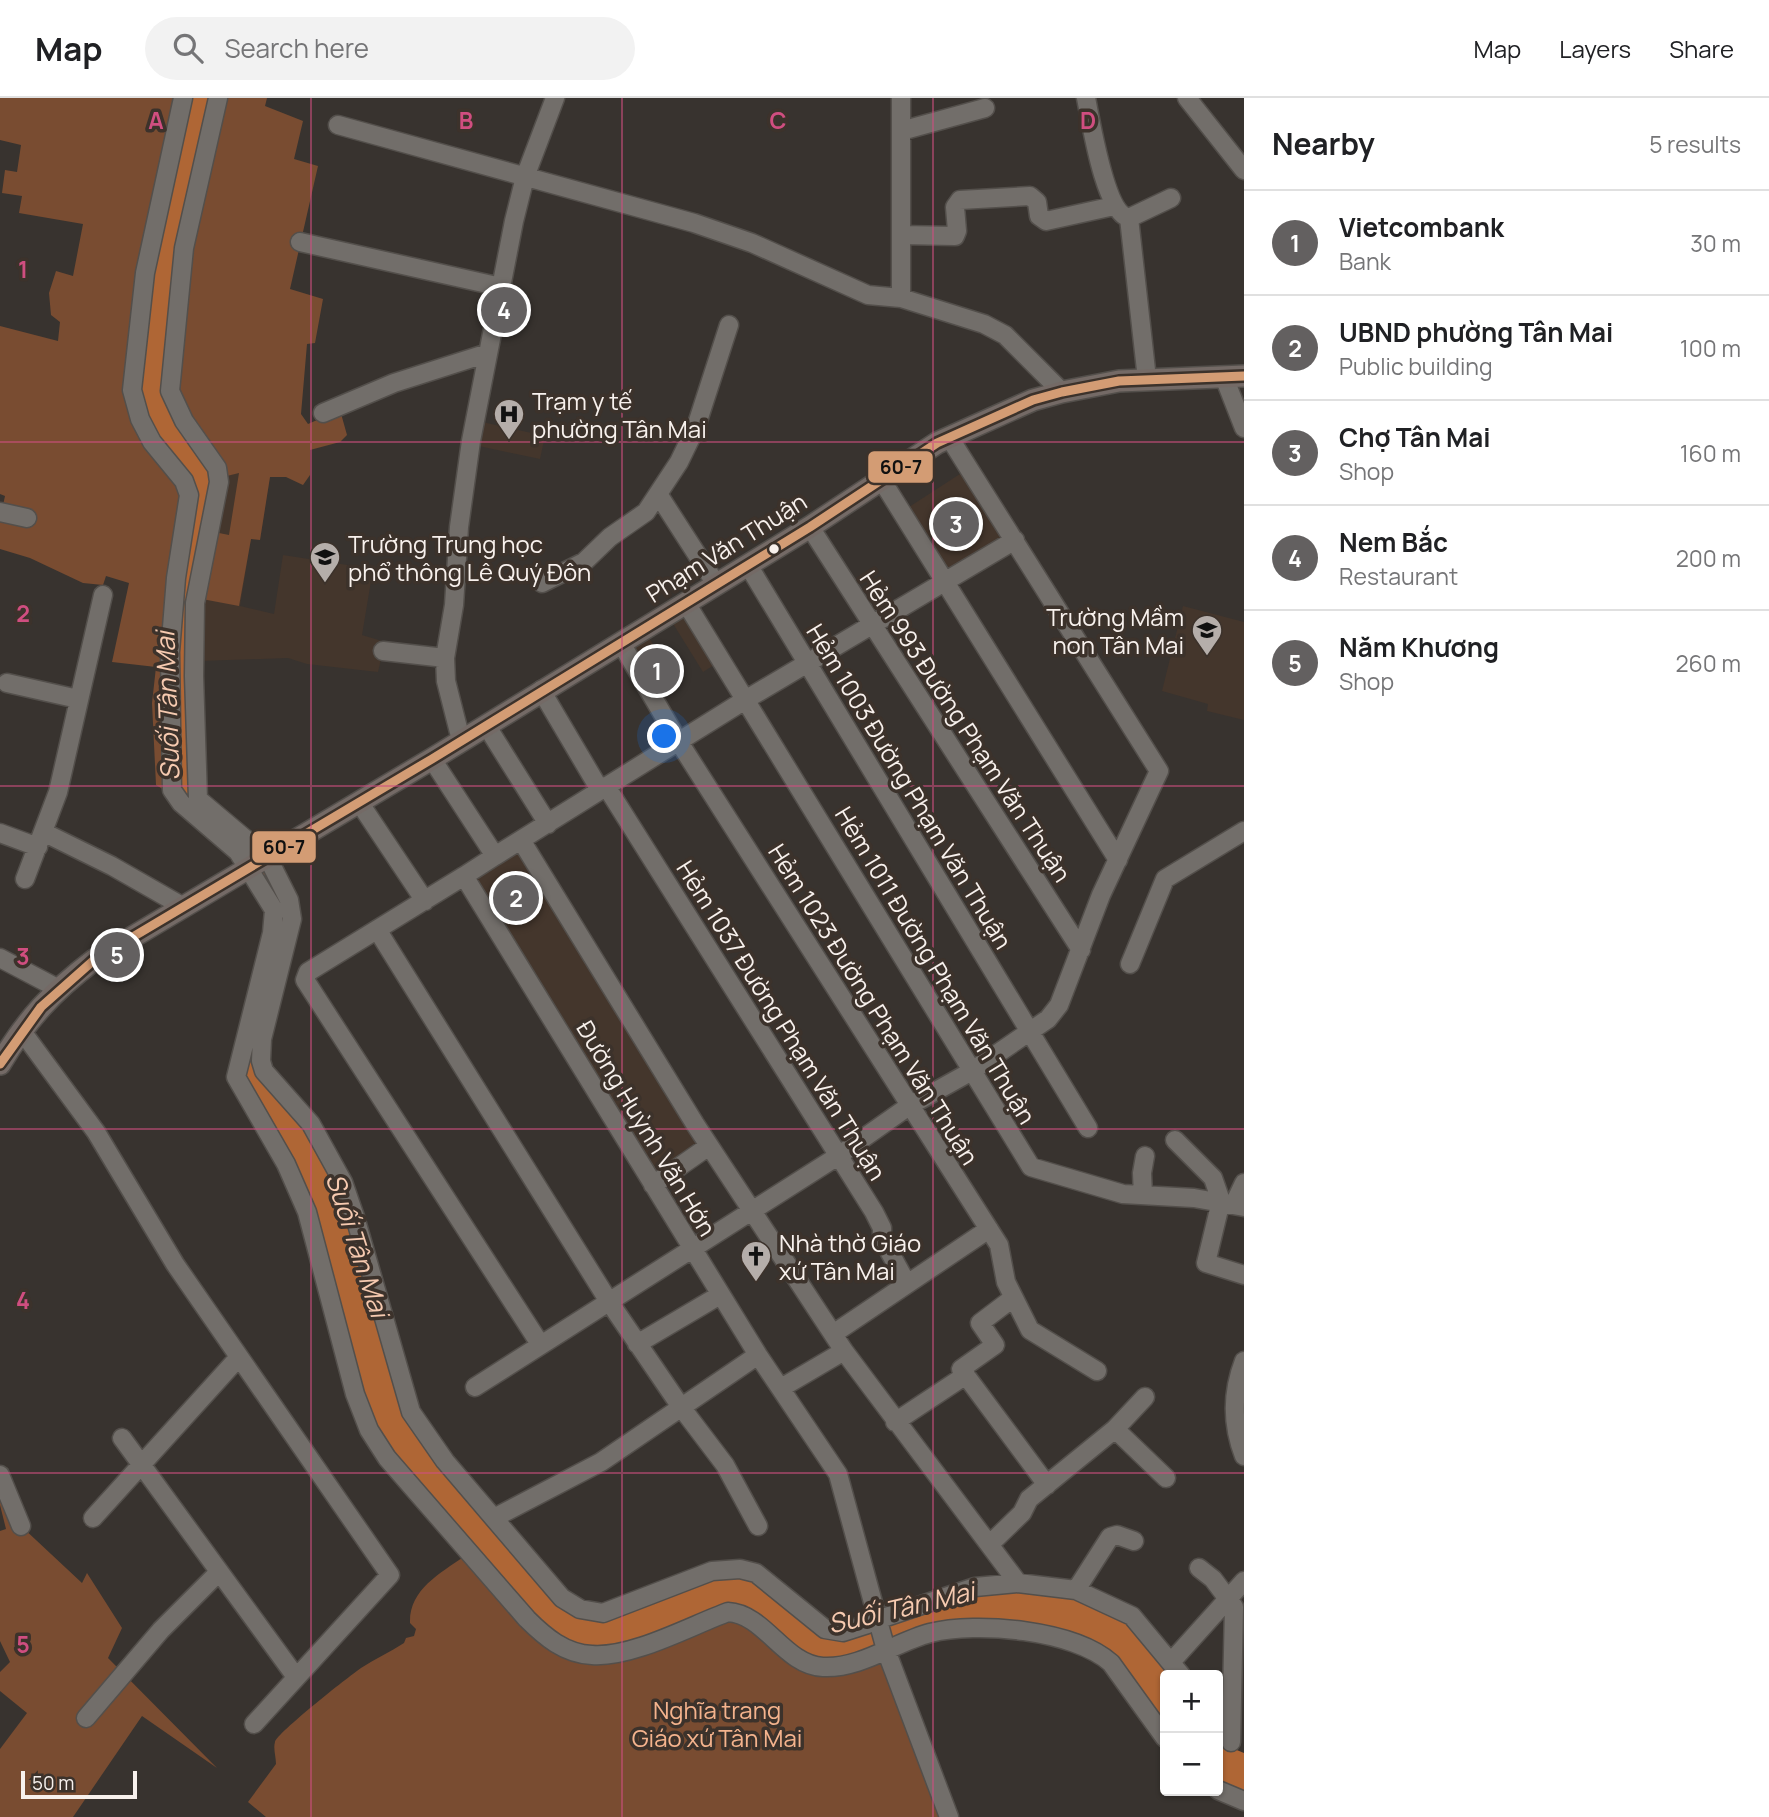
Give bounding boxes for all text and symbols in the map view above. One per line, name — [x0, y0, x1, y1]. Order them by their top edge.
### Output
search box — [145, 17, 635, 80]
text: Map — [35, 26, 103, 71]
icon: search — [169, 29, 207, 67]
text: Search here — [225, 30, 369, 66]
text: Map — [1474, 32, 1521, 65]
text: Layers — [1559, 32, 1631, 65]
text: Share — [1669, 32, 1734, 65]
text: A — [148, 104, 164, 136]
text: B — [459, 104, 473, 136]
text: C — [770, 104, 787, 136]
text: D — [1080, 104, 1096, 136]
text: Nearby — [1272, 123, 1375, 164]
text: 5 results — [1649, 128, 1741, 160]
text: Vietcombank — [1339, 209, 1504, 245]
text: 1 — [1290, 227, 1300, 259]
text: 30 m — [1690, 227, 1741, 259]
text: Bank — [1339, 245, 1391, 277]
text: 1 — [18, 253, 28, 285]
pin: 4 — [481, 284, 527, 336]
text: UBND phường Tân Mai — [1339, 314, 1613, 350]
text: 2 — [1288, 332, 1302, 364]
text: 100 m — [1680, 332, 1741, 364]
text: Public building — [1339, 350, 1493, 382]
place label: Trạm y tế phường Tân Mai — [532, 384, 707, 445]
hospital icon: Trạm y tế phường Tân Mai — [492, 397, 526, 441]
text: Chợ Tân Mai — [1339, 419, 1491, 455]
text: 3 — [1288, 437, 1302, 469]
text: 160 m — [1680, 437, 1741, 469]
line badge: 60-7 — [867, 450, 934, 484]
text: 60-7 — [880, 454, 922, 480]
text: Shop — [1339, 455, 1394, 487]
street label: Phạm Văn Thuận — [639, 484, 813, 610]
pin: 3 — [933, 498, 979, 550]
text: Nem Bắc — [1339, 524, 1448, 560]
place label: Trường Trung học phổ thông Lê Quý Đôn — [348, 527, 591, 588]
school or university icon: Trường Trung học phổ thông Lê Quý Đôn — [308, 540, 342, 584]
unlabelled marker — [767, 542, 781, 556]
text: 4 — [1288, 542, 1302, 574]
text: 200 m — [1676, 542, 1741, 574]
text: Restaurant — [1339, 560, 1458, 592]
street label: Hẻm 993 Đường Phạm Văn Thuận — [853, 564, 1079, 888]
text: 2 — [16, 597, 30, 629]
place label: Trường Mầm non Tân Mai — [1046, 600, 1184, 661]
school or university icon: Trường Mầm non Tân Mai — [1190, 613, 1224, 657]
street label: Hẻm 1003 Đường Phạm Văn Thuận — [800, 617, 1020, 955]
water label: Suối Tân Mai — [146, 628, 188, 781]
text: Năm Khương — [1339, 629, 1499, 665]
pin: 1 — [634, 645, 680, 697]
text: 5 — [1288, 647, 1302, 679]
text: 260 m — [1675, 647, 1741, 679]
text: Shop — [1339, 665, 1394, 697]
your location — [647, 719, 681, 753]
street label: Hẻm 1011 Đường Phạm Văn Thuận — [828, 800, 1044, 1130]
line badge: 60-7 — [251, 830, 317, 864]
text: 60-7 — [263, 834, 305, 860]
street label: Hẻm 1023 Đường Phạm Văn Thuận — [761, 837, 987, 1171]
street label: Hẻm 1037 Đường Phạm Văn Thuận — [670, 854, 894, 1186]
pin: 2 — [493, 872, 539, 924]
pin: 5 — [94, 929, 140, 981]
text: 3 — [16, 940, 30, 972]
street label: Đường Huỳnh Văn Hớn — [570, 1014, 724, 1242]
water label: Suối Tân Mai — [318, 1168, 399, 1324]
place label: Nhà thờ Giáo xứ Tân Mai — [779, 1226, 921, 1287]
church icon: Nhà thờ Giáo xứ Tân Mai — [739, 1239, 773, 1283]
text: 4 — [16, 1284, 30, 1316]
water label: Suối Tân Mai — [824, 1572, 981, 1641]
text: 5 — [16, 1628, 30, 1660]
map controls — [1160, 1670, 1223, 1796]
button: + — [1160, 1670, 1223, 1733]
park label: Nghĩa trang Giáo xứ Tân Mai — [632, 1693, 802, 1754]
button: − — [1160, 1733, 1223, 1796]
scale bar — [21, 1768, 136, 1800]
text: 50 m — [32, 1770, 74, 1796]

